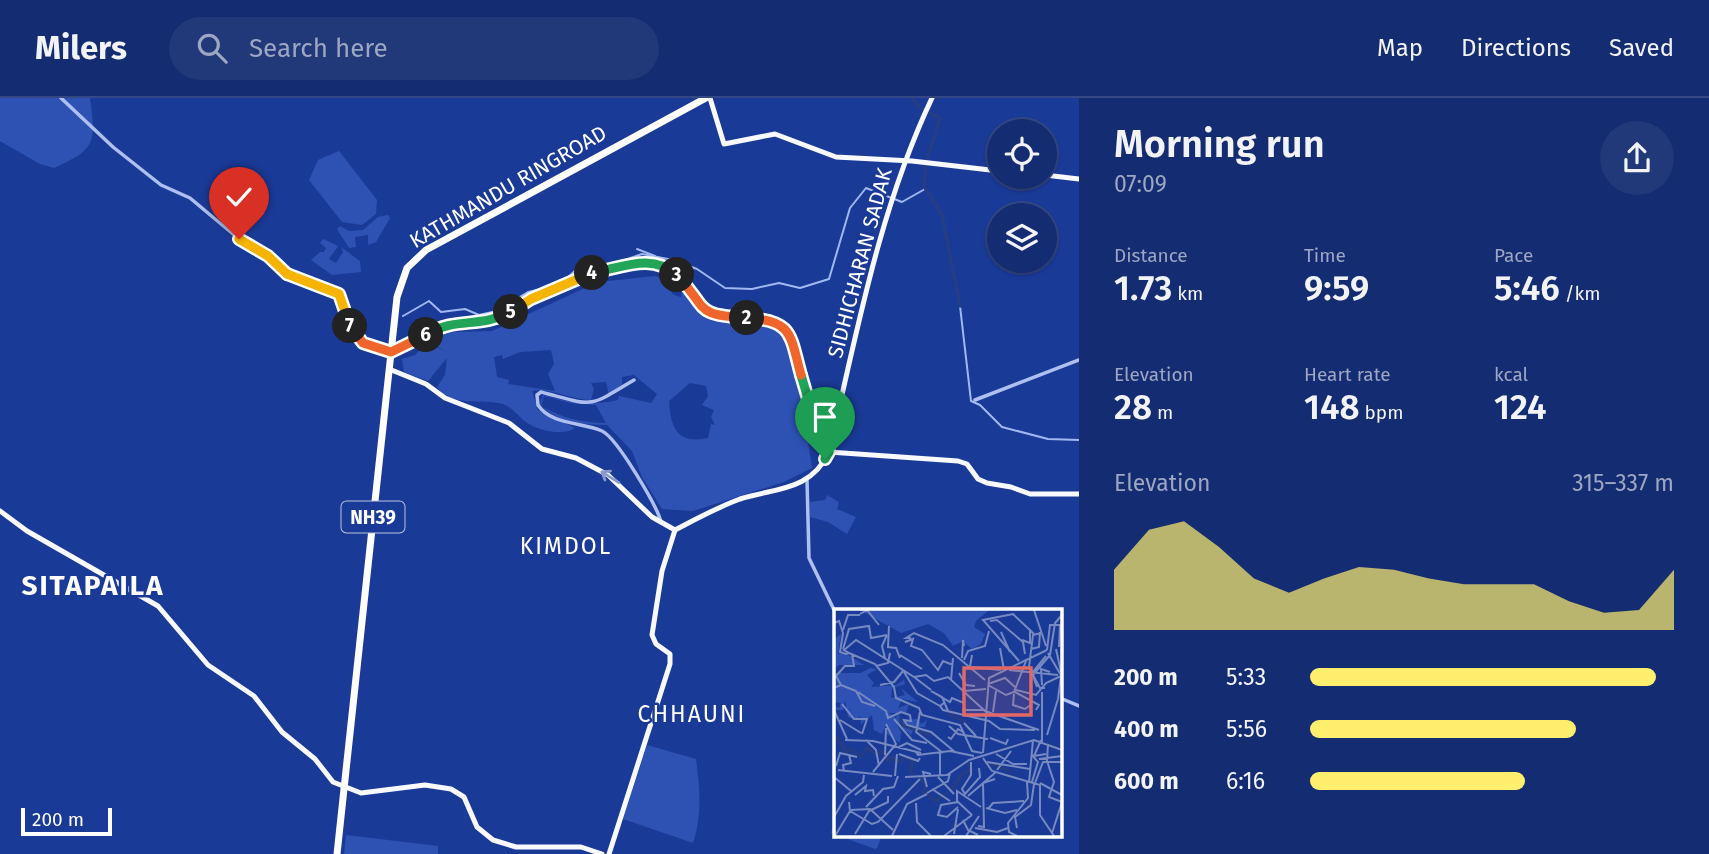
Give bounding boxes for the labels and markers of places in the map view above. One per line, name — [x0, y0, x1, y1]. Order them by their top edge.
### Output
pin — [209, 167, 269, 239]
pin: 4 — [574, 256, 610, 290]
pin: 3 — [660, 258, 694, 292]
pin: 5 — [494, 294, 528, 330]
pin: 2 — [730, 300, 764, 336]
pin: 7 — [332, 308, 368, 344]
pin: 6 — [408, 317, 444, 352]
pin — [795, 387, 855, 459]

